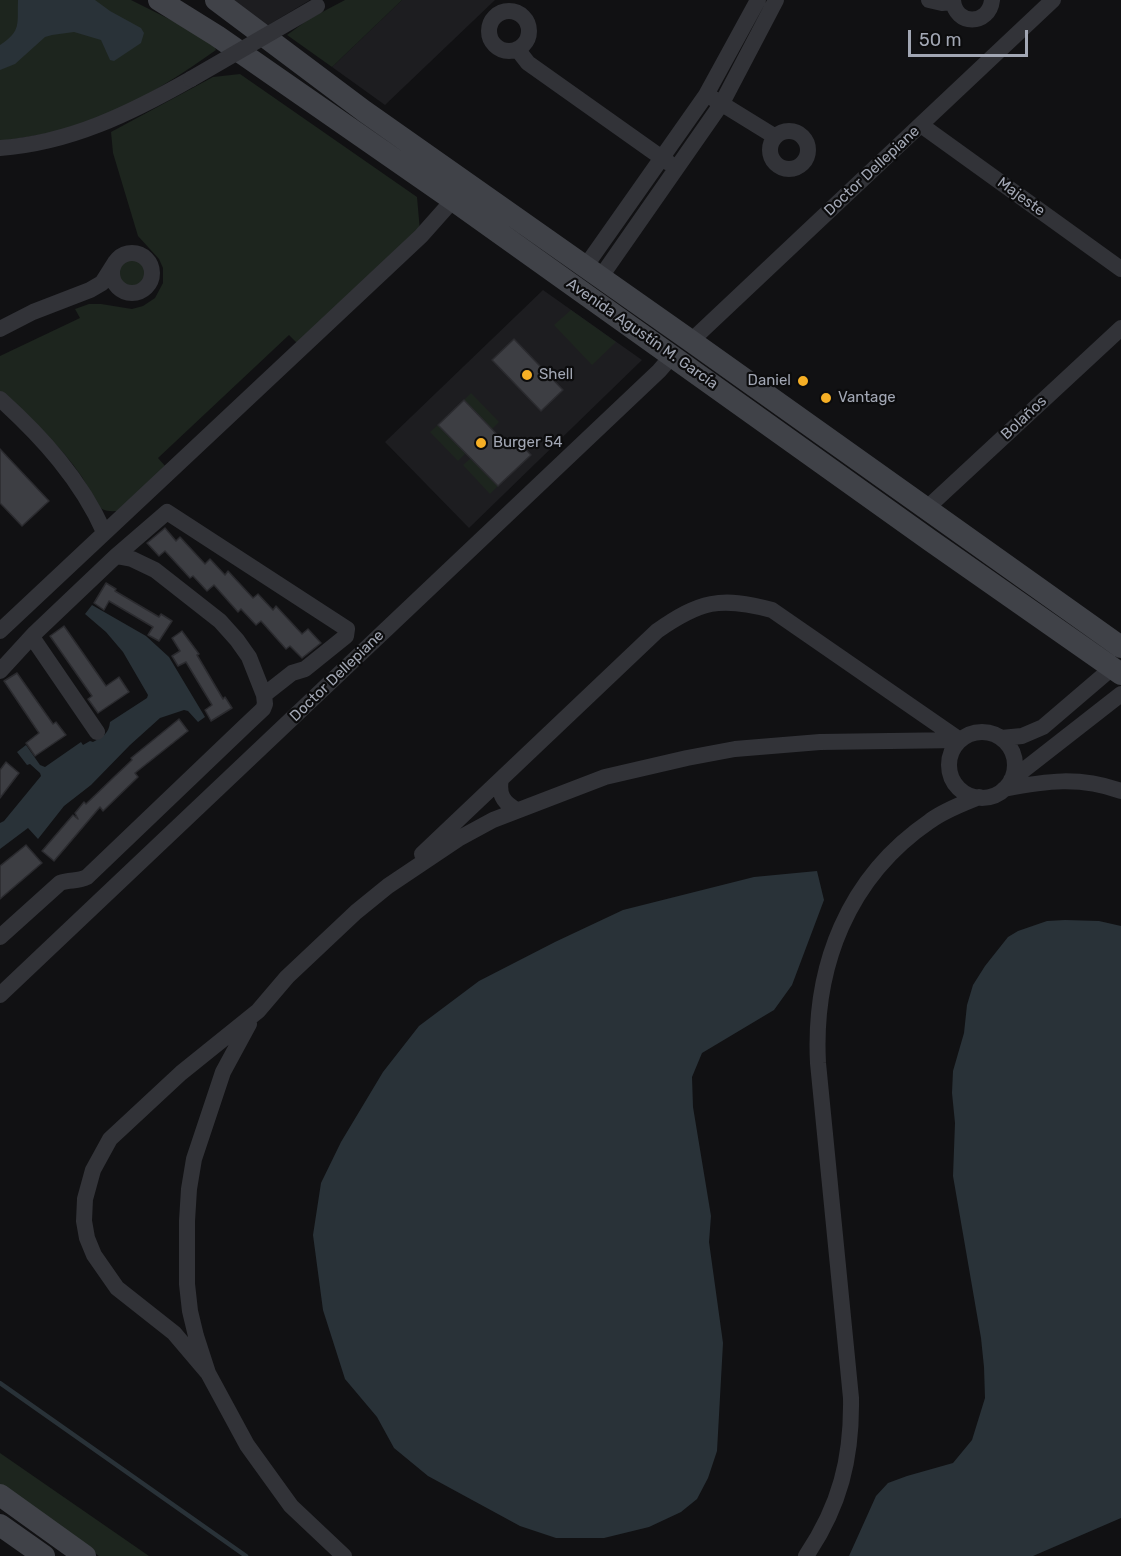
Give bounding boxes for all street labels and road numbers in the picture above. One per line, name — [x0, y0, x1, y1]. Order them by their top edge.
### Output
street label: Doctor Dellepiane — [821, 122, 923, 220]
street label: Majeste — [994, 174, 1048, 220]
street label: Avenida Agustín M. García — [563, 275, 721, 393]
street label: Bolaños — [997, 392, 1051, 444]
street label: Doctor Dellepiane — [286, 627, 388, 725]

